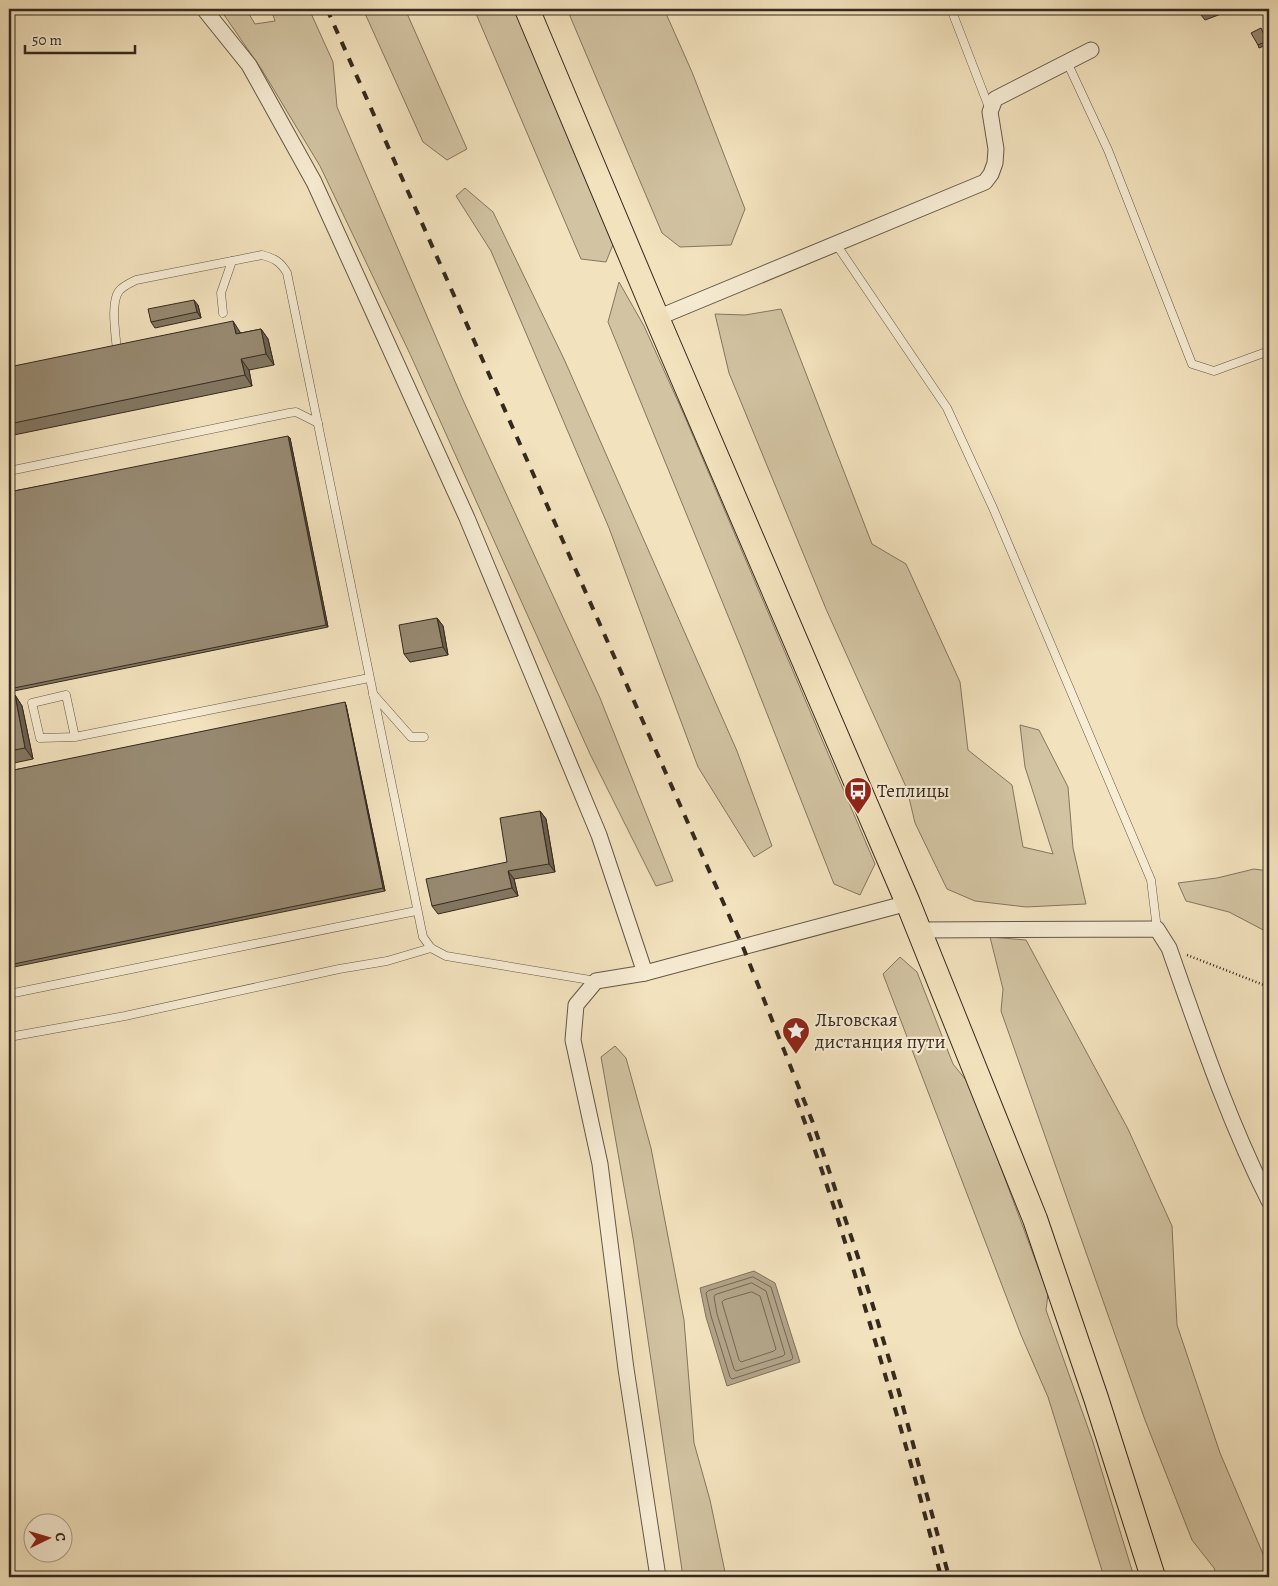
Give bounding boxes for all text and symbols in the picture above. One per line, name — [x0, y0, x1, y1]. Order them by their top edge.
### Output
scale bar — [25, 22, 135, 54]
text: 50 m — [32, 30, 62, 50]
bus stop icon: Теплицы — [843, 776, 873, 815]
place label: Теплицы — [877, 778, 950, 804]
place label: Льговская дистанция пути — [814, 1007, 946, 1055]
place icon: Льговская дистанция пути — [781, 1016, 811, 1055]
north arrow — [22, 1514, 72, 1564]
text: С — [51, 1532, 70, 1542]

